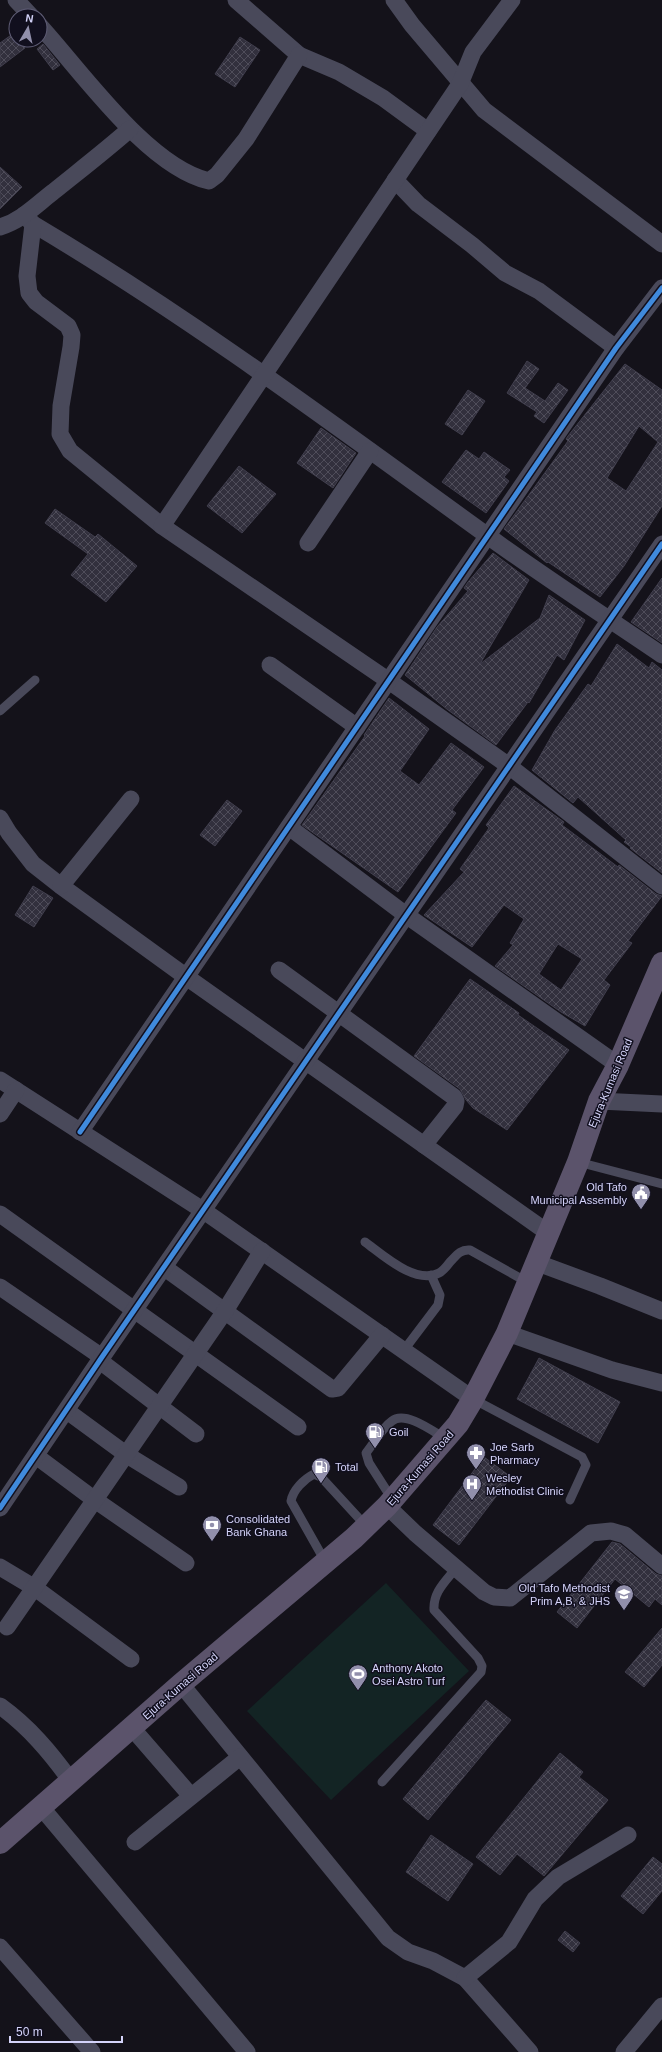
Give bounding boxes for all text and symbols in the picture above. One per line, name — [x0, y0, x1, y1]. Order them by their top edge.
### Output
north arrow — [8, 8, 48, 48]
text: N — [25, 12, 34, 25]
street label: Ejura-Kumasi Road — [586, 1037, 634, 1129]
place label: Old Tafo Municipal Assembly — [530, 1181, 628, 1206]
public building icon: Old Tafo Municipal Assembly — [630, 1182, 652, 1210]
fuel station icon: Goil — [364, 1421, 386, 1449]
place label: Goil — [389, 1426, 409, 1438]
street label: Ejura-Kumasi Road — [384, 1428, 456, 1508]
place label: Joe Sarb Pharmacy — [490, 1441, 540, 1466]
pharmacy icon: Joe Sarb Pharmacy — [465, 1442, 487, 1470]
fuel station icon: Total — [310, 1456, 332, 1484]
place label: Total — [335, 1461, 358, 1473]
place label: Wesley Methodist Clinic — [486, 1472, 564, 1497]
hospital icon: Wesley Methodist Clinic — [461, 1473, 483, 1501]
place label: Consolidated Bank Ghana — [226, 1513, 290, 1538]
bank icon: Consolidated Bank Ghana — [201, 1514, 223, 1542]
place label: Old Tafo Methodist Prim A,B, & JHS — [518, 1582, 610, 1607]
school or university icon: Old Tafo Methodist Prim A,B, & JHS — [613, 1583, 635, 1611]
street label: Ejura-Kumasi Road — [140, 1650, 220, 1722]
place label: Anthony Akoto Osei Astro Turf — [372, 1662, 446, 1687]
sports icon: Anthony Akoto Osei Astro Turf — [347, 1663, 369, 1691]
scale bar — [10, 2018, 122, 2044]
text: 50 m — [16, 2025, 43, 2039]

